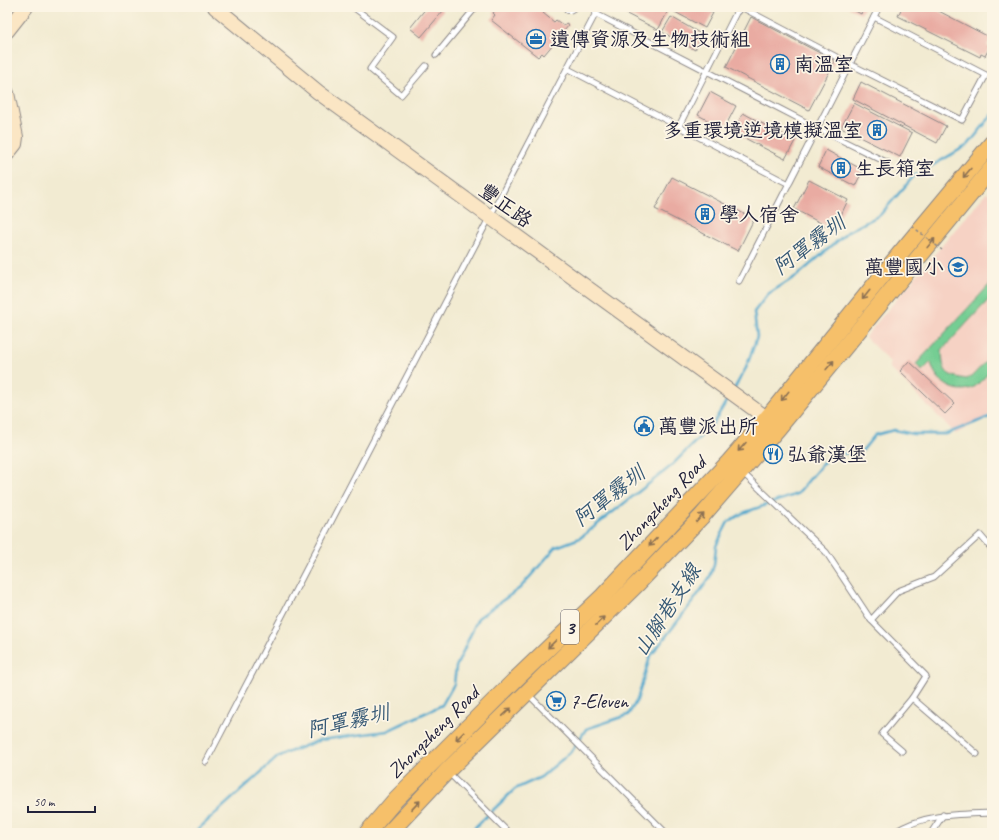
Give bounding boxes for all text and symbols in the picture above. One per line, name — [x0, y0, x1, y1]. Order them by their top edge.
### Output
place label: 遺傳資源及生物技術組 — [550, 27, 750, 52]
office icon: 遺傳資源及生物技術組 — [525, 28, 547, 50]
place label: 南溫室 — [794, 52, 854, 77]
building icon: 南溫室 — [769, 53, 791, 75]
place label: 多重環境逆境模擬溫室 — [663, 118, 863, 143]
building icon: 多重環境逆境模擬溫室 — [866, 119, 888, 141]
place label: 生長箱室 — [855, 156, 935, 181]
building icon: 生長箱室 — [830, 157, 852, 179]
one-way arrow — [963, 168, 972, 178]
street label: 豐正路 — [474, 178, 538, 234]
place label: 學人宿舍 — [719, 202, 799, 227]
building icon: 學人宿舍 — [694, 203, 716, 225]
water label: 阿罩霧圳 — [768, 208, 852, 281]
one-way arrow — [927, 237, 936, 248]
place label: 萬豐國小 — [864, 255, 944, 280]
school or university icon: 萬豐國小 — [947, 256, 969, 278]
one-way arrow — [862, 289, 871, 300]
one-way arrow — [826, 359, 835, 370]
one-way arrow — [781, 391, 789, 402]
place label: 萬豐派出所 — [658, 414, 758, 439]
public building icon: 萬豐派出所 — [633, 415, 655, 437]
one-way arrow — [738, 441, 747, 451]
place label: 弘爺漢堡 — [787, 442, 867, 467]
restaurant icon: 弘爺漢堡 — [762, 443, 784, 465]
street label: Zhongzheng Road — [611, 449, 714, 556]
water label: 阿罩霧圳 — [568, 459, 652, 532]
one-way arrow — [695, 513, 705, 523]
one-way arrow — [649, 537, 658, 547]
water label: 山腳巷支線 — [628, 558, 707, 661]
road number: 3 — [561, 610, 579, 644]
one-way arrow — [595, 616, 605, 626]
one-way arrow — [547, 639, 557, 649]
street label: Zhongzheng Road — [382, 679, 487, 784]
place label: 7-Eleven — [570, 689, 629, 714]
supermarket icon: 7-Eleven — [545, 690, 567, 712]
water label: 阿罩霧圳 — [304, 698, 394, 743]
one-way arrow — [502, 707, 512, 717]
one-way arrow — [455, 731, 465, 741]
scale bar — [28, 788, 95, 814]
text: 50 m — [34, 794, 56, 810]
one-way arrow — [411, 800, 420, 810]

